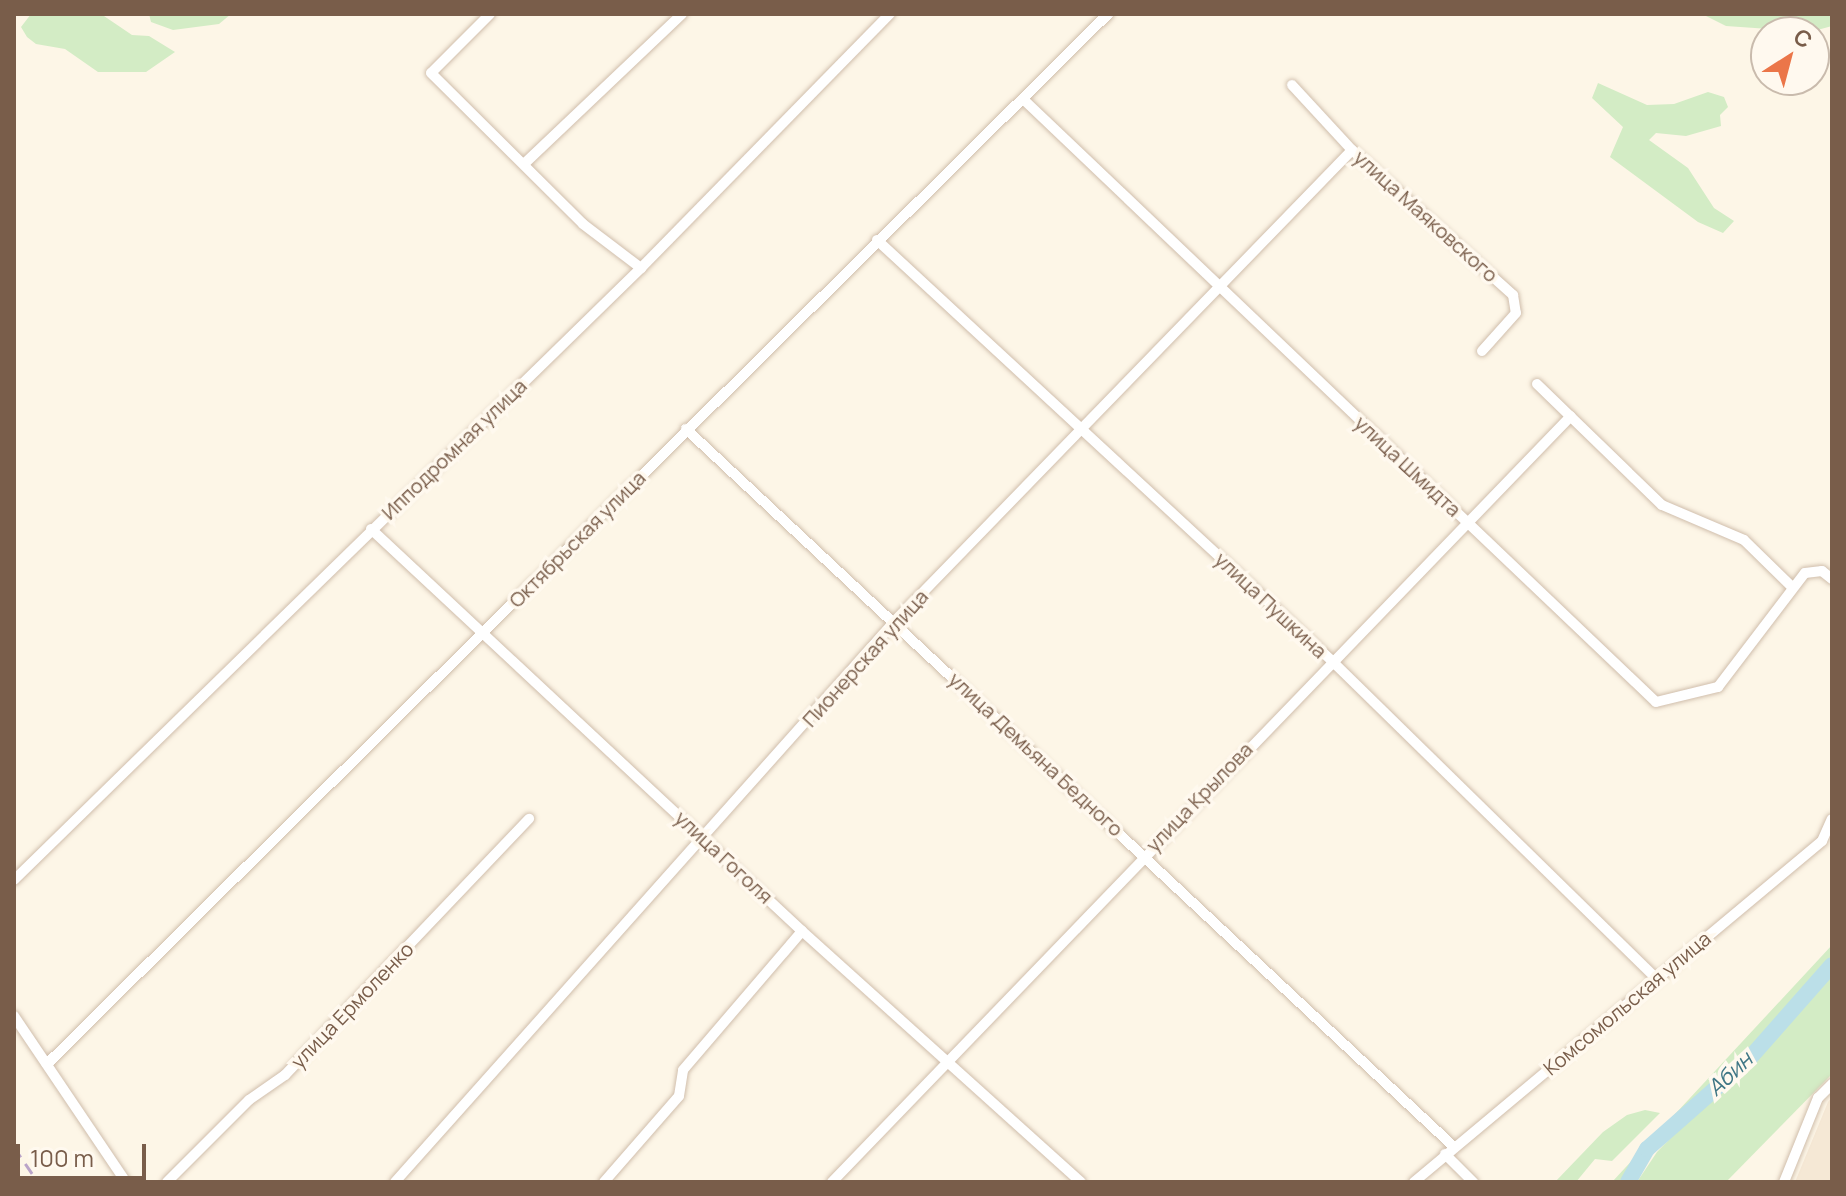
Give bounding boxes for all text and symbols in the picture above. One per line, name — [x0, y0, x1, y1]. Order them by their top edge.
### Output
north arrow — [1750, 16, 1830, 96]
text: С — [1788, 21, 1818, 55]
street label: улица Маяковского — [1349, 145, 1503, 287]
street label: Ипподромная улица — [377, 374, 531, 524]
street label: улица Шмидта — [1350, 411, 1466, 521]
street label: Октябрьская улица — [504, 466, 650, 612]
street label: улица Пушкина — [1210, 547, 1332, 663]
street label: Пионерская улица — [797, 585, 933, 731]
street label: улица Демьяна Бедного — [944, 667, 1128, 841]
street label: улица Крылова — [1141, 737, 1257, 857]
street label: улица Гоголя — [670, 806, 778, 908]
street label: Комсомольская улица — [1539, 926, 1715, 1080]
street label: улица Ермоленко — [286, 937, 418, 1073]
water label: Абин — [1702, 1047, 1758, 1101]
scale bar — [20, 1128, 150, 1178]
text: 100 m — [30, 1141, 94, 1174]

